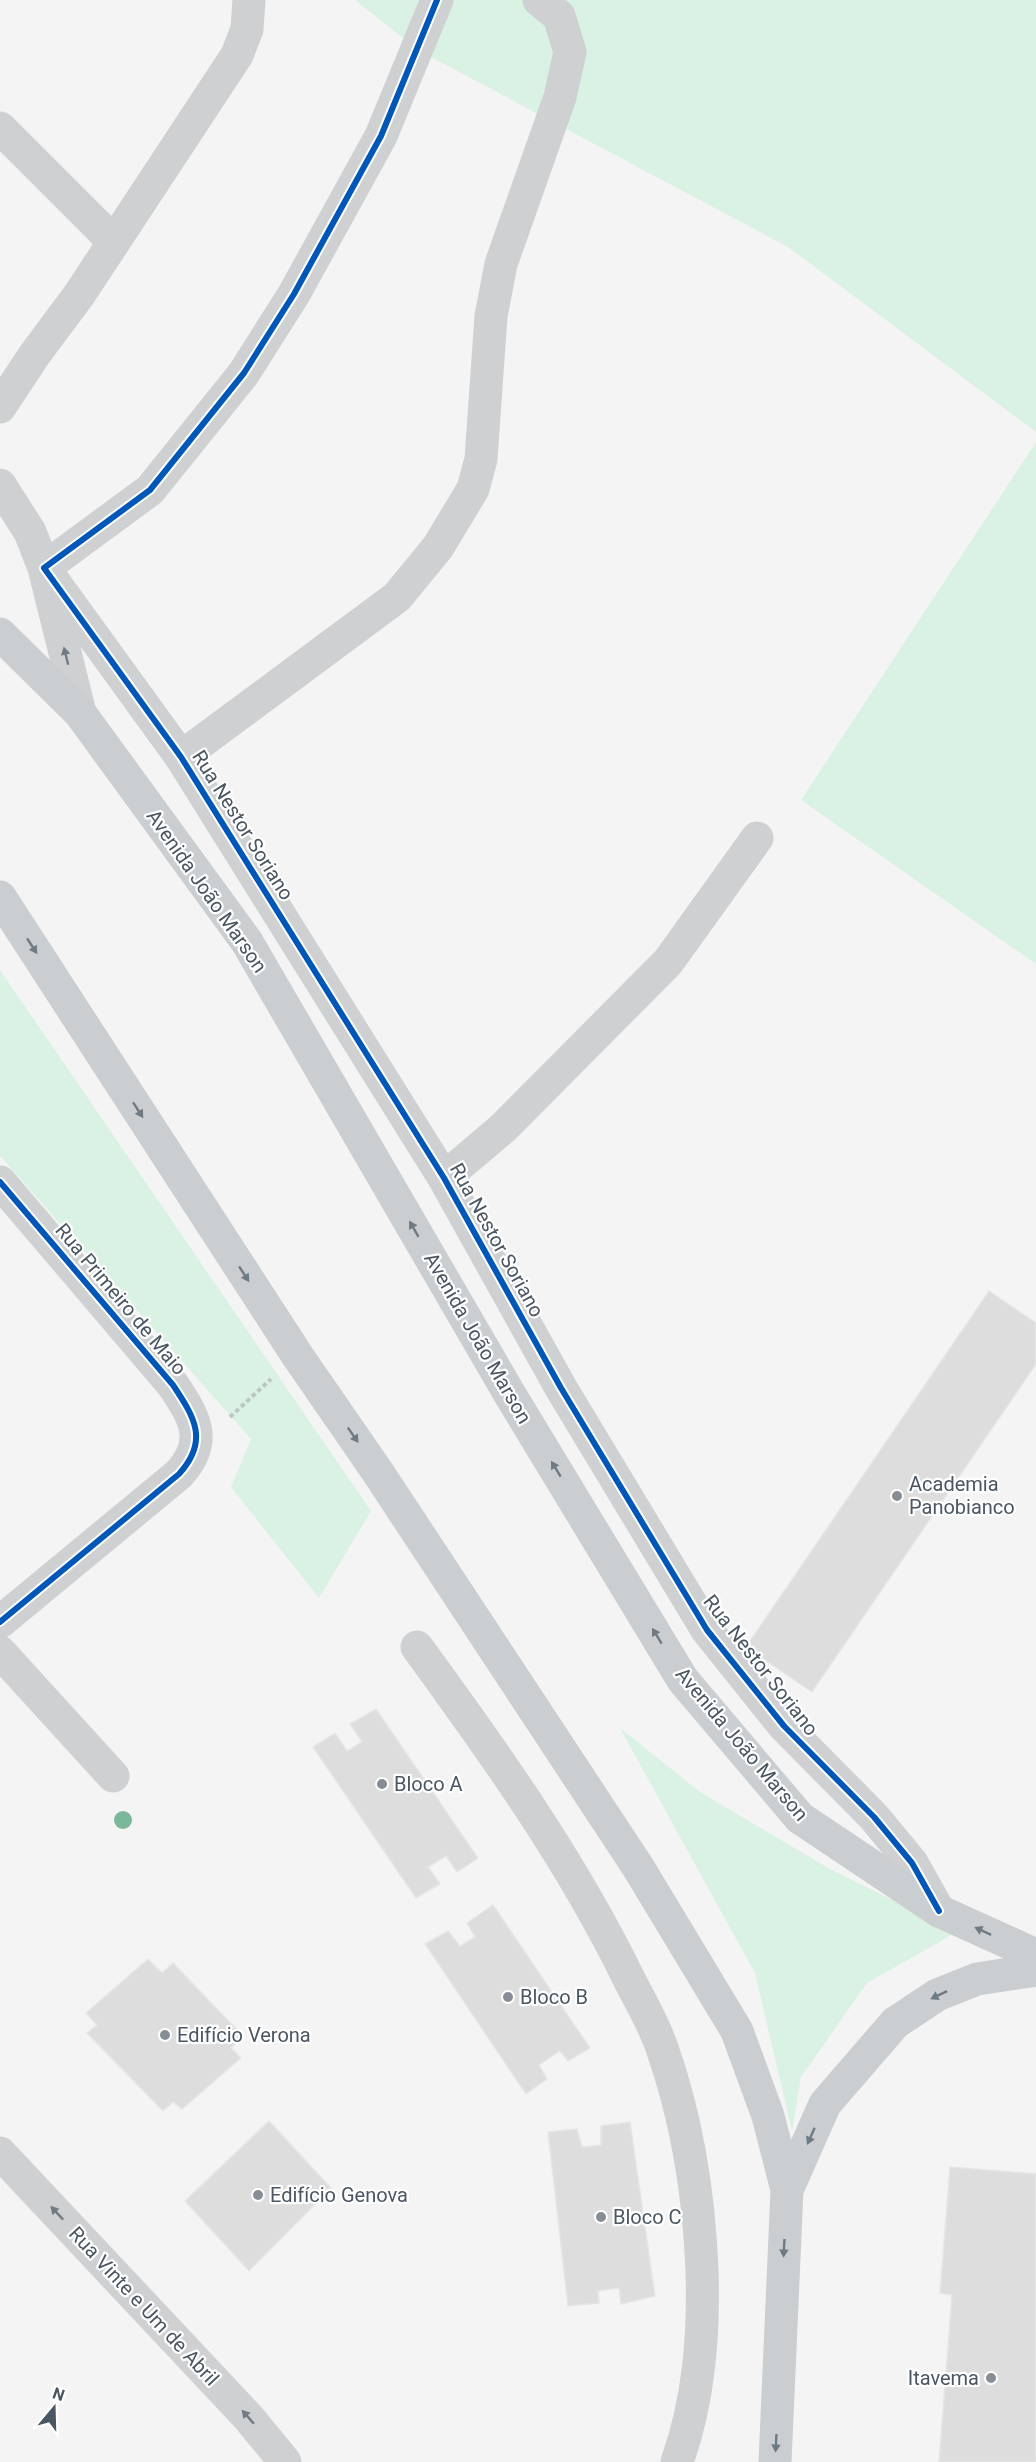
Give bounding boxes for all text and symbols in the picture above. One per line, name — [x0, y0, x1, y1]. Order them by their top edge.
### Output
one-way arrow — [60, 647, 70, 666]
street label: Rua Nestor Soriano — [187, 746, 299, 904]
street label: Avenida João Marson — [142, 805, 272, 977]
one-way arrow — [26, 938, 38, 954]
one-way arrow — [132, 1102, 143, 1118]
street label: Rua Nestor Soriano — [445, 1159, 549, 1321]
street label: Rua Primeiro de Maio — [50, 1218, 192, 1380]
one-way arrow — [409, 1220, 419, 1237]
street label: Avenida João Marson — [419, 1248, 537, 1428]
one-way arrow — [238, 1265, 250, 1281]
one-way arrow — [347, 1427, 359, 1443]
one-way arrow — [550, 1461, 561, 1477]
place label: Academia Panobianco — [909, 1472, 1015, 1519]
marker: Academia Panobianco — [890, 1489, 904, 1503]
street label: Rua Nestor Soriano — [699, 1590, 823, 1740]
one-way arrow — [651, 1628, 662, 1644]
street label: Avenida João Marson — [671, 1662, 813, 1826]
place label: Bloco A — [394, 1772, 463, 1796]
marker: Bloco A — [375, 1777, 389, 1791]
one-way arrow — [973, 1926, 991, 1936]
place label: Bloco B — [520, 1985, 588, 2009]
marker: Bloco B — [501, 1990, 515, 2004]
one-way arrow — [931, 1990, 948, 2000]
place label: Edifício Verona — [177, 2023, 311, 2047]
marker: Edifício Verona — [158, 2028, 172, 2042]
one-way arrow — [806, 2128, 815, 2145]
place label: Edifício Genova — [270, 2183, 408, 2207]
marker: Edifício Genova — [251, 2188, 265, 2202]
place label: Bloco C — [613, 2205, 682, 2229]
one-way arrow — [50, 2206, 64, 2221]
marker: Bloco C — [594, 2210, 608, 2224]
street label: Rua Vinte e Um de Abril — [64, 2222, 224, 2390]
one-way arrow — [780, 2239, 789, 2258]
place label: Itavema — [908, 2366, 979, 2390]
marker: Itavema — [984, 2371, 998, 2385]
north arrow — [24, 2378, 84, 2438]
text: N — [50, 2383, 67, 2405]
one-way arrow — [242, 2410, 255, 2425]
one-way arrow — [771, 2433, 780, 2452]

